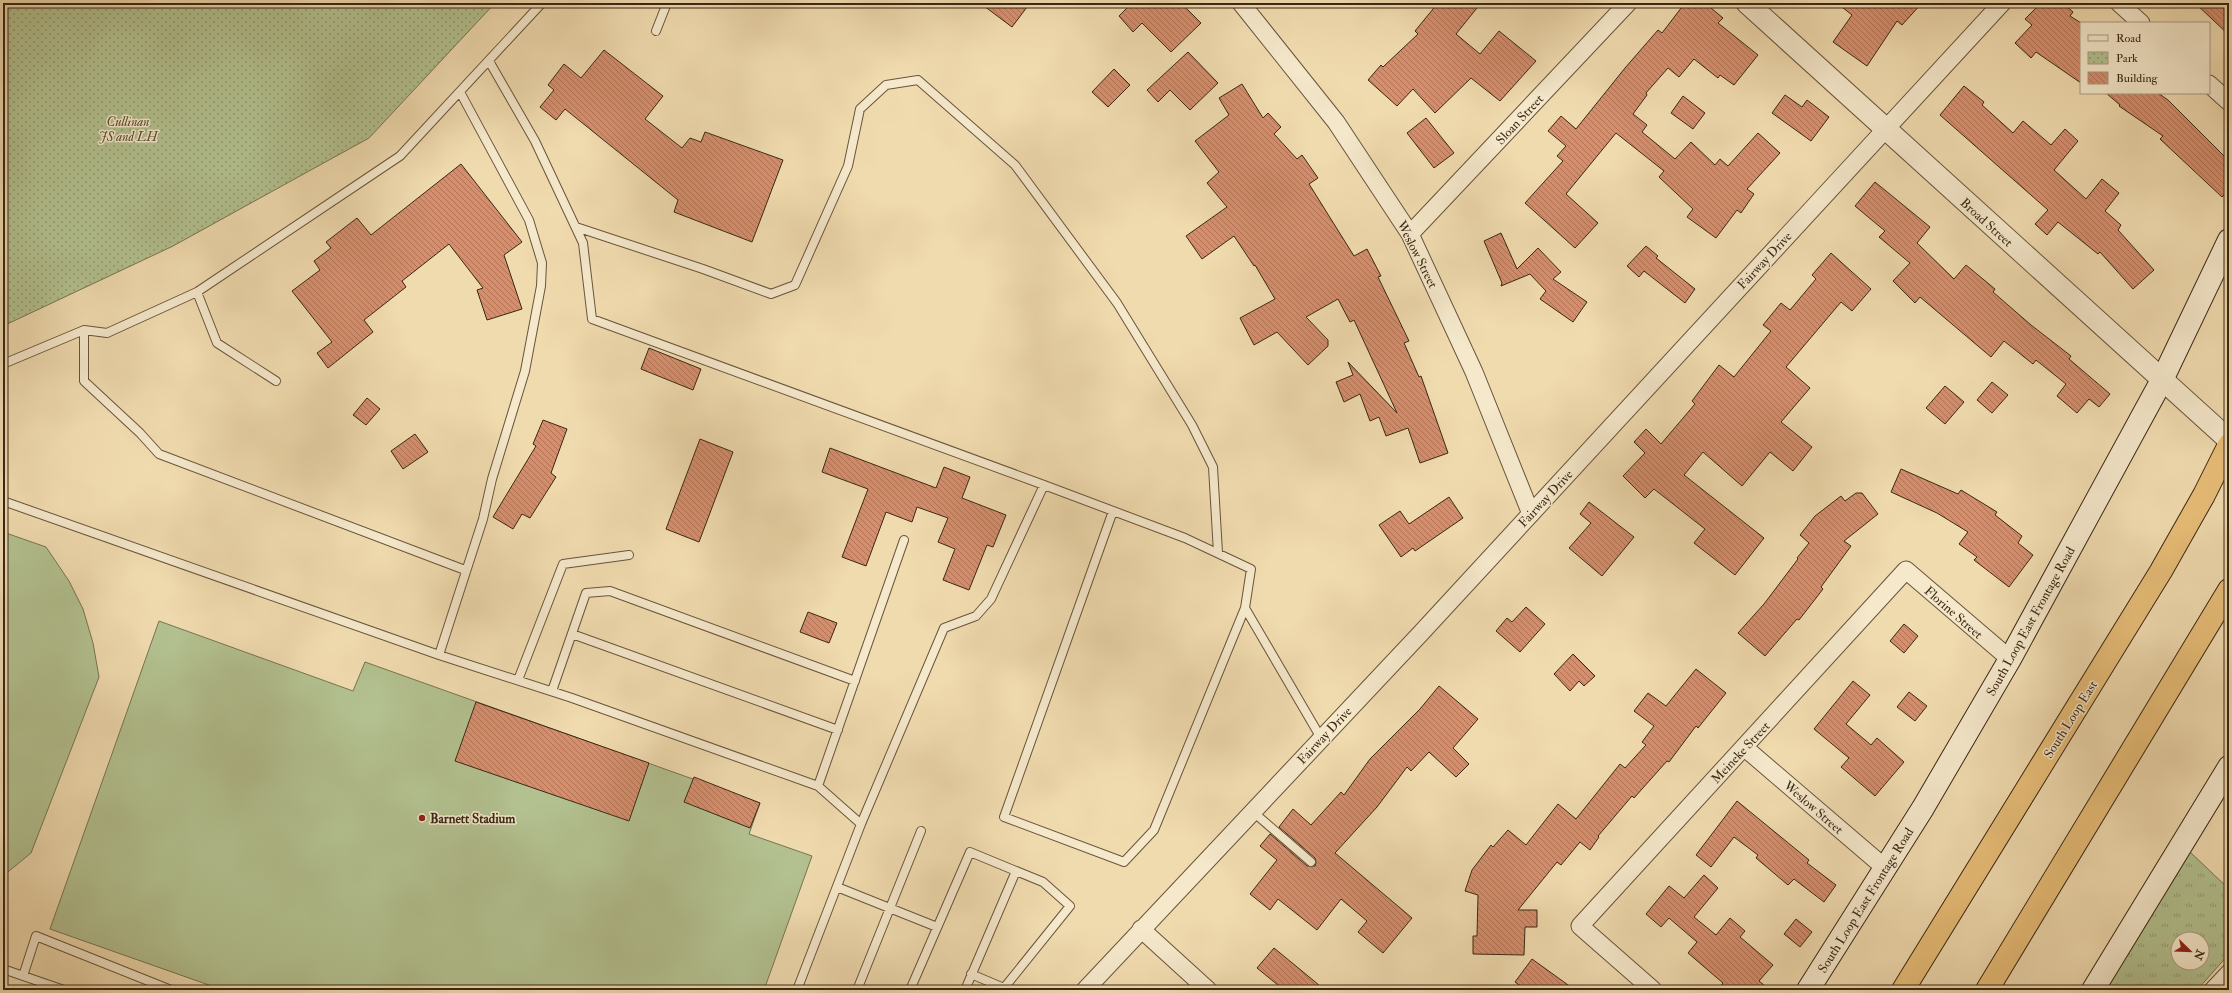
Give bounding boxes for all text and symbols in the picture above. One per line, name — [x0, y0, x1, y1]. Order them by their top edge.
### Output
legend — [2080, 22, 2210, 94]
text: Road — [2116, 31, 2141, 46]
text: Park — [2116, 51, 2138, 66]
text: Building — [2116, 71, 2159, 86]
street label: Sloan Street — [1492, 91, 1547, 148]
park label: Cullinan JS and LH — [99, 114, 159, 145]
street label: Broad Street — [1957, 195, 2016, 251]
street label: Weslow Street — [1393, 217, 1441, 291]
street label: Fairway Drive — [1734, 228, 1797, 293]
street label: Fairway Drive — [1515, 466, 1578, 531]
street label: South Loop East Frontage Road — [1983, 544, 2080, 699]
street label: Florine Street — [1921, 583, 1986, 642]
street label: South Loop East — [2041, 678, 2102, 762]
street label: Fairway Drive — [1294, 703, 1357, 768]
street label: Meineke Street — [1708, 718, 1773, 787]
street label: Weslow Street — [1780, 777, 1846, 838]
place label: Barnett Stadium — [430, 811, 516, 827]
marker: Barnett Stadium — [417, 813, 427, 823]
street label: South Loop East Frontage Road — [1815, 824, 1918, 977]
north arrow — [2170, 931, 2210, 971]
text: N — [2190, 947, 2207, 963]

